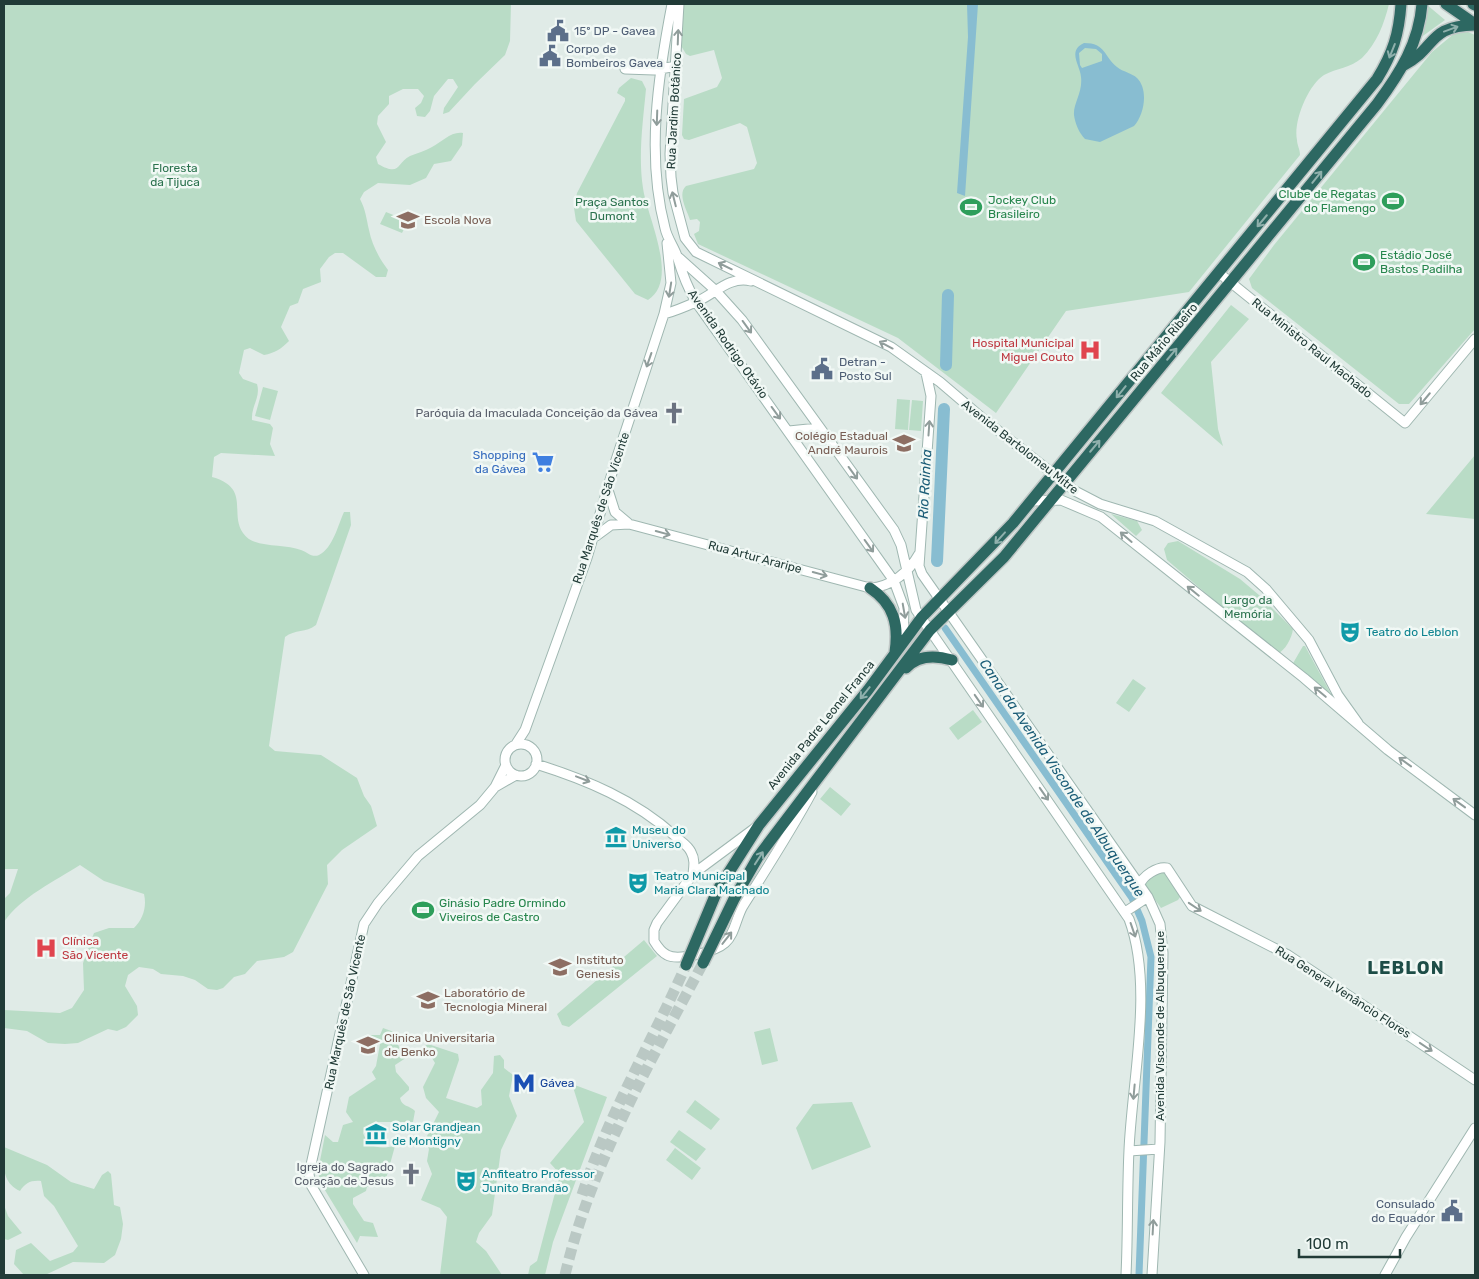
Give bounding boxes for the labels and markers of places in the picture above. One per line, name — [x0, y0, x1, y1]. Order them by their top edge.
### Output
public building icon: 15º DP - Gavea — [545, 18, 571, 44]
place label: 15º DP - Gavea — [574, 24, 655, 38]
place label: Corpo de Bombeiros Gavea — [566, 42, 663, 70]
public building icon: Corpo de Bombeiros Gavea — [537, 43, 563, 69]
place label: Clube de Regatas do Flamengo — [1279, 187, 1376, 215]
sports icon: Clube de Regatas do Flamengo — [1380, 188, 1406, 214]
place label: Jockey Club Brasileiro — [988, 193, 1056, 221]
sports icon: Jockey Club Brasileiro — [958, 194, 984, 220]
school or university icon: Escola Nova — [395, 207, 421, 233]
place label: Escola Nova — [424, 213, 491, 227]
place label: Estádio José Bastos Padilha — [1380, 248, 1463, 276]
sports icon: Estádio José Bastos Padilha — [1351, 249, 1377, 275]
place label: Hospital Municipal Miguel Couto — [972, 336, 1074, 364]
hospital icon: Hospital Municipal Miguel Couto — [1077, 337, 1103, 363]
place label: Detran - Posto Sul — [839, 355, 892, 383]
public building icon: Detran - Posto Sul — [809, 356, 835, 382]
church icon: Paróquia da Imaculada Conceição da Gávea — [661, 400, 687, 426]
place label: Paróquia da Imaculada Conceição da Gávea — [416, 406, 658, 420]
place label: Colégio Estadual André Maurois — [795, 429, 888, 457]
school or university icon: Colégio Estadual André Maurois — [891, 430, 917, 456]
place label: Shopping da Gávea — [473, 448, 526, 476]
supermarket icon: Shopping da Gávea — [530, 449, 556, 475]
theatre icon: Teatro do Leblon — [1337, 619, 1363, 645]
place label: Teatro do Leblon — [1366, 625, 1459, 639]
place label: Museu do Universo — [632, 823, 686, 851]
museum icon: Museu do Universo — [603, 824, 629, 850]
place label: Teatro Municipal Maria Clara Machado — [654, 869, 770, 897]
theatre icon: Teatro Municipal Maria Clara Machado — [625, 870, 651, 896]
place label: Ginásio Padre Ormindo Viveiros de Castro — [439, 896, 566, 924]
sports icon: Ginásio Padre Ormindo Viveiros de Castro — [410, 897, 436, 923]
place label: Clínica São Vicente — [62, 934, 129, 962]
hospital icon: Clínica São Vicente — [33, 935, 59, 961]
place label: Instituto Genesis — [576, 953, 624, 981]
school or university icon: Instituto Genesis — [547, 954, 573, 980]
place label: Laboratório de Tecnologia Mineral — [444, 986, 547, 1014]
school or university icon: Laboratório de Tecnologia Mineral — [415, 987, 441, 1013]
place label: Clinica Universitaria de Benko — [384, 1031, 495, 1059]
school or university icon: Clinica Universitaria de Benko — [355, 1032, 381, 1058]
metro station icon: Gávea — [511, 1070, 537, 1096]
place label: Gávea — [540, 1076, 574, 1090]
place label: Solar Grandjean de Montigny — [392, 1120, 480, 1148]
museum icon: Solar Grandjean de Montigny — [363, 1121, 389, 1147]
place label: Igreja do Sagrado Coração de Jesus — [294, 1160, 394, 1188]
church icon: Igreja do Sagrado Coração de Jesus — [398, 1161, 424, 1187]
place label: Anfiteatro Professor Junito Brandão — [482, 1167, 595, 1195]
theatre icon: Anfiteatro Professor Junito Brandão — [453, 1168, 479, 1194]
place label: Consulado do Equador — [1371, 1197, 1435, 1225]
public building icon: Consulado do Equador — [1439, 1198, 1465, 1224]

